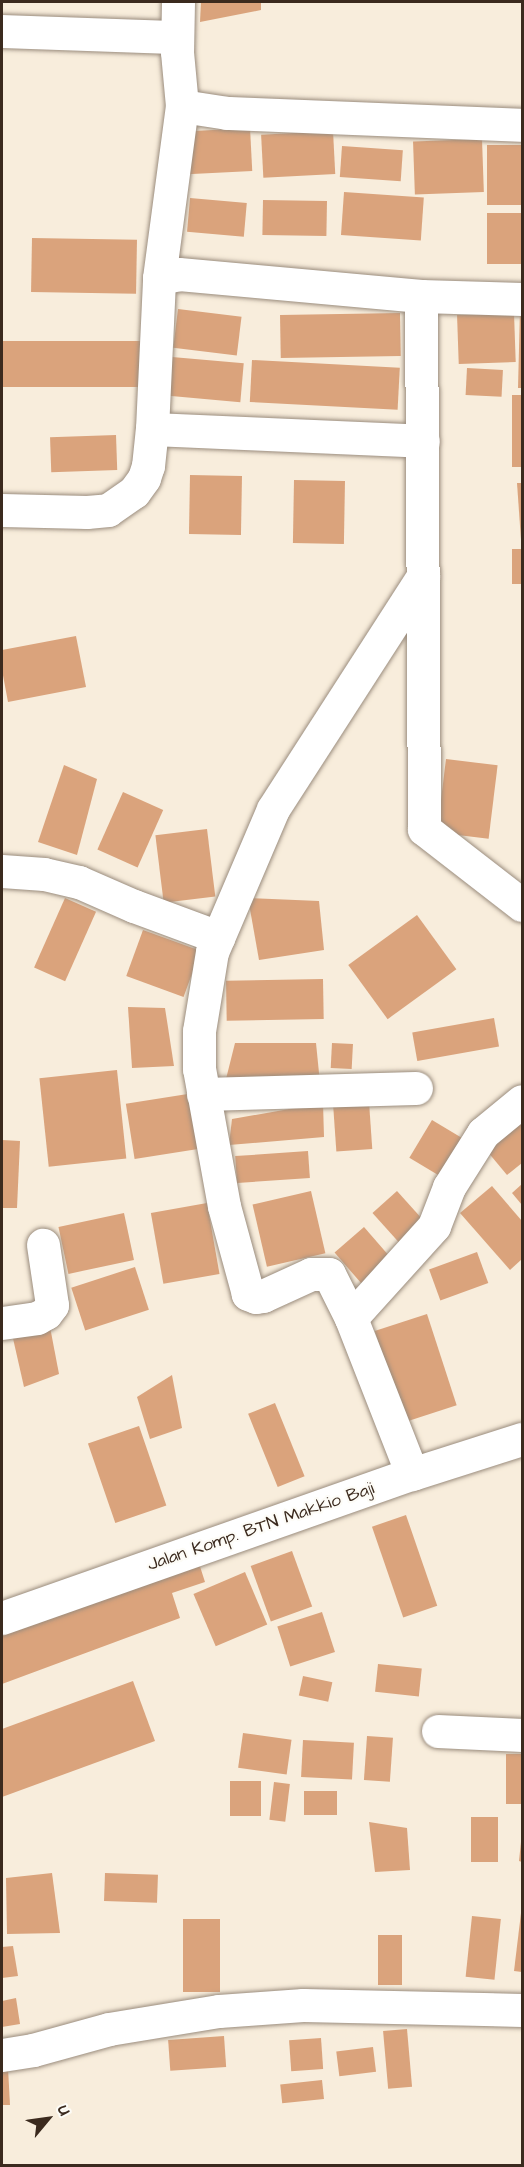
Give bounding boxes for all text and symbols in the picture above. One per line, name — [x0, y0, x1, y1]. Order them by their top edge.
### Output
street label: Jalan Komp. BTN Makkio Baji — [145, 1478, 377, 1576]
north arrow — [18, 2089, 78, 2149]
text: U — [52, 2101, 76, 2120]

